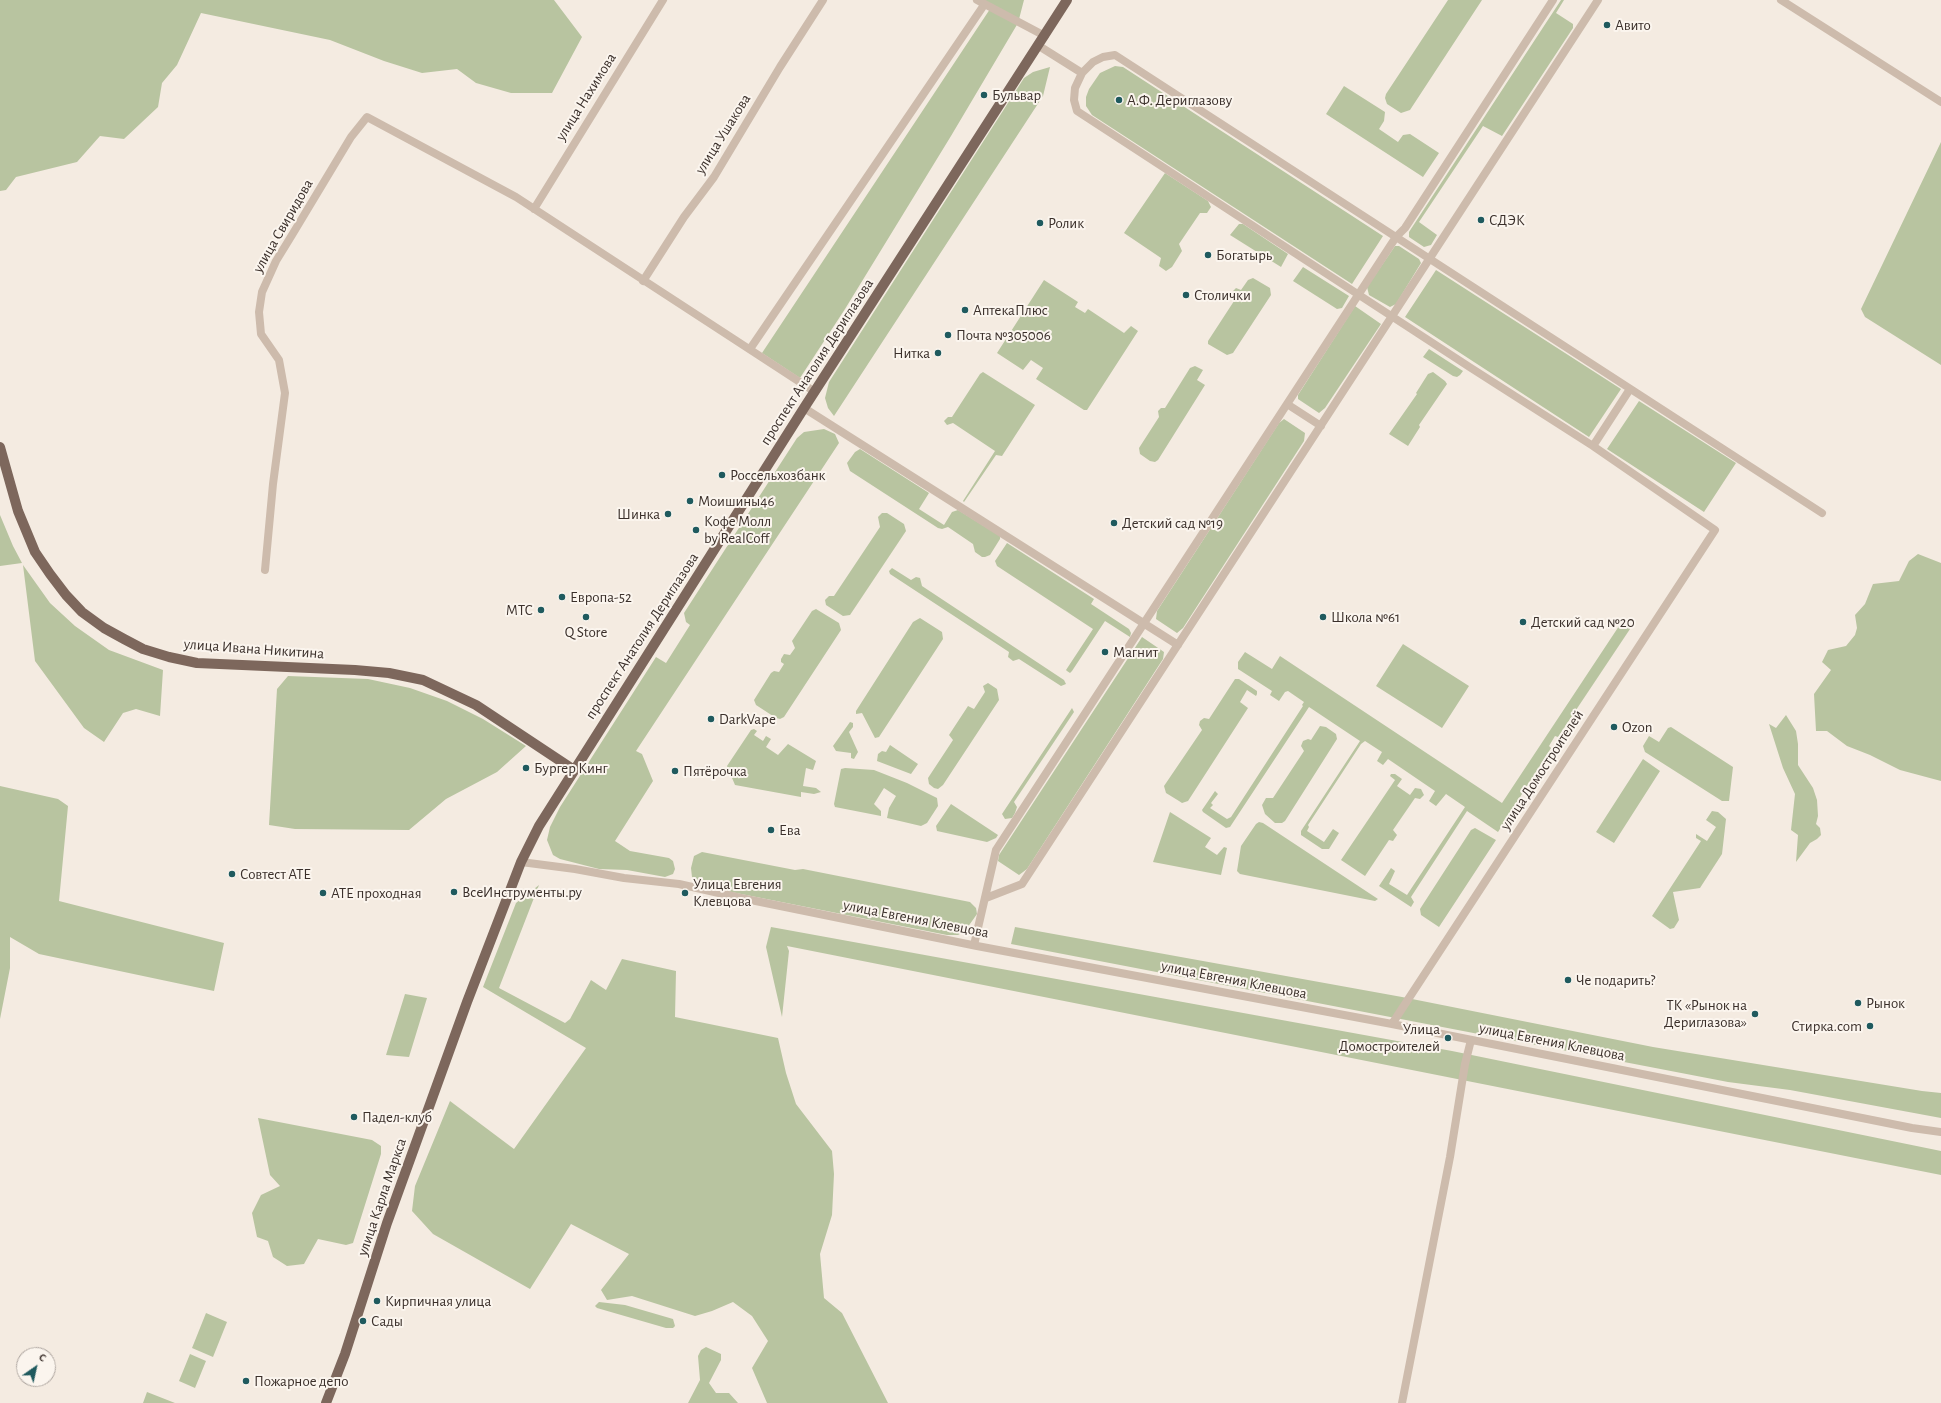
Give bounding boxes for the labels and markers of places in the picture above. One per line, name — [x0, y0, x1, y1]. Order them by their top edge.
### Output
place label: Авито — [1615, 16, 1651, 34]
marker: Авито — [1602, 20, 1612, 30]
place label: Бульвар — [992, 86, 1041, 104]
marker: Бульвар — [979, 90, 989, 100]
place label: А.Ф. Дериглазову — [1127, 91, 1232, 109]
marker: А.Ф. Дериглазову — [1114, 95, 1124, 105]
place label: СДЭК — [1489, 211, 1525, 229]
place label: Ролик — [1048, 214, 1084, 232]
marker: СДЭК — [1476, 215, 1486, 225]
marker: Ролик — [1035, 218, 1045, 228]
place label: Богатырь — [1216, 246, 1272, 264]
marker: Богатырь — [1203, 250, 1213, 260]
place label: Столички — [1194, 286, 1251, 304]
marker: Столички — [1181, 290, 1191, 300]
place label: АптекаПлюс — [973, 301, 1048, 319]
marker: АптекаПлюс — [960, 305, 970, 315]
place label: Почта №305006 — [956, 326, 1051, 344]
marker: Почта №305006 — [943, 330, 953, 340]
place label: Нитка — [893, 344, 930, 362]
marker: Нитка — [933, 348, 943, 358]
place label: Россельхозбанк — [730, 466, 825, 484]
marker: Россельхозбанк — [717, 470, 727, 480]
place label: Моишины46 — [698, 492, 775, 510]
marker: Моишины46 — [685, 496, 695, 506]
place label: Шинка — [617, 505, 660, 523]
marker: Шинка — [663, 509, 673, 519]
place label: Кофе Молл by RealCoff — [704, 512, 771, 547]
place label: Детский сад №19 — [1122, 514, 1223, 532]
marker: Детский сад №19 — [1109, 518, 1119, 528]
marker: Кофе Молл by RealCoff — [691, 525, 701, 535]
place label: Европа-52 — [570, 588, 632, 606]
marker: Европа-52 — [557, 592, 567, 602]
place label: МТС — [506, 601, 533, 619]
marker: МТС — [536, 605, 546, 615]
place label: Школа №61 — [1331, 608, 1400, 626]
marker: Q Store — [581, 612, 591, 622]
marker: Школа №61 — [1318, 612, 1328, 622]
place label: Детский сад №20 — [1531, 613, 1635, 631]
marker: Детский сад №20 — [1518, 617, 1528, 627]
place label: Q Store — [565, 623, 607, 641]
place label: Магнит — [1113, 643, 1158, 661]
marker: Магнит — [1100, 647, 1110, 657]
place label: DarkVape — [719, 710, 776, 728]
marker: DarkVape — [706, 714, 716, 724]
place label: Ozon — [1622, 718, 1652, 736]
marker: Ozon — [1609, 722, 1619, 732]
place label: Бургер Кинг — [534, 759, 608, 777]
place label: Пятёрочка — [683, 762, 747, 780]
marker: Бургер Кинг — [521, 763, 531, 773]
marker: Пятёрочка — [670, 766, 680, 776]
place label: Ева — [779, 821, 801, 839]
marker: Ева — [766, 825, 776, 835]
place label: Совтест АТЕ — [240, 865, 311, 883]
marker: Совтест АТЕ — [227, 869, 237, 879]
place label: Улица Евгения Клевцова — [693, 875, 782, 910]
place label: ВсеИнструменты.ру — [462, 883, 582, 901]
place label: АТЕ проходная — [331, 884, 422, 902]
marker: ВсеИнструменты.ру — [449, 887, 459, 897]
marker: АТЕ проходная — [318, 888, 328, 898]
marker: Улица Евгения Клевцова — [680, 888, 690, 898]
place label: Че подарить? — [1576, 971, 1655, 989]
marker: Че подарить? — [1563, 975, 1573, 985]
place label: Рынок — [1866, 994, 1905, 1012]
place label: ТК «Рынок на Дериглазова» — [1664, 996, 1747, 1031]
marker: Рынок — [1853, 998, 1863, 1008]
marker: ТК «Рынок на Дериглазова» — [1750, 1009, 1760, 1019]
place label: Стирка.com — [1791, 1017, 1862, 1035]
place label: Улица Домостроителей — [1339, 1020, 1440, 1055]
marker: Стирка.com — [1865, 1021, 1875, 1031]
marker: Улица Домостроителей — [1443, 1033, 1453, 1043]
place label: Падел-клуб — [362, 1108, 432, 1126]
marker: Падел-клуб — [349, 1112, 359, 1122]
place label: Кирпичная улица — [385, 1292, 491, 1310]
marker: Кирпичная улица — [372, 1296, 382, 1306]
place label: Сады — [371, 1312, 403, 1330]
marker: Сады — [358, 1316, 368, 1326]
place label: Пожарное депо — [254, 1372, 349, 1390]
marker: Пожарное депо — [241, 1376, 251, 1386]

